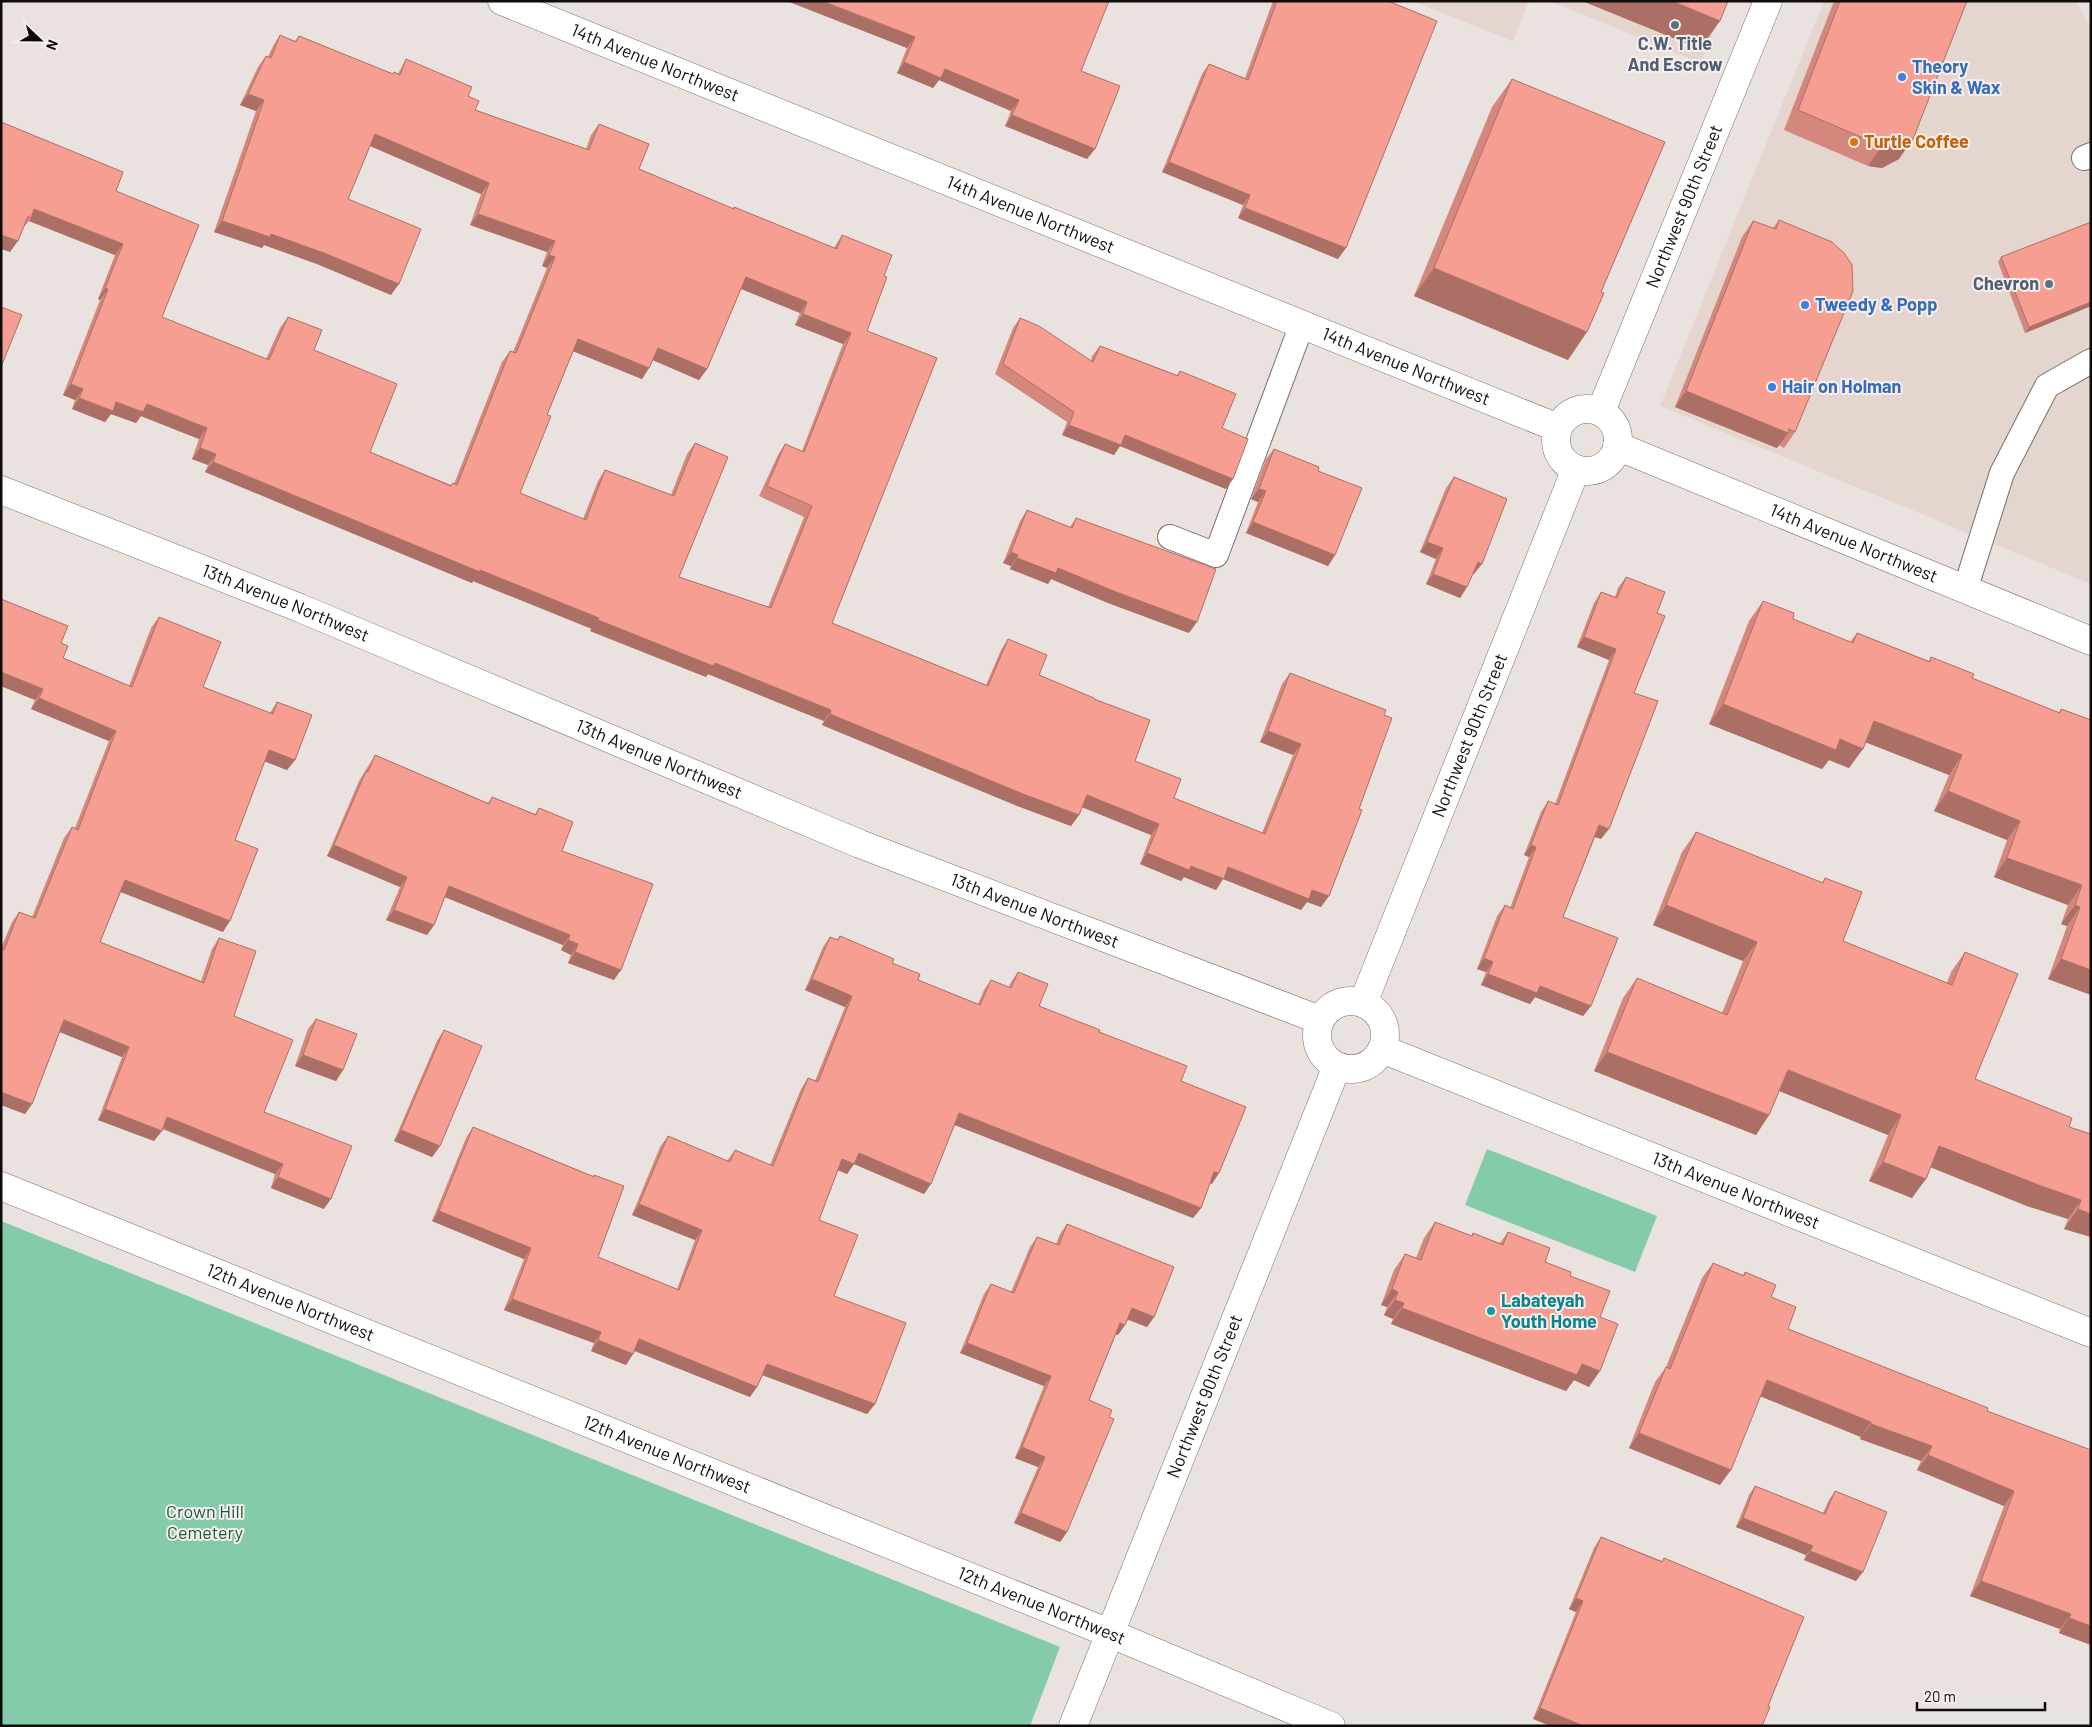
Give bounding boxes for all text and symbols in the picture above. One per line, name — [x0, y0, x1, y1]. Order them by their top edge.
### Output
north arrow — [15, 15, 65, 65]
street label: 14th Avenue Northwest — [568, 18, 743, 106]
marker: C.W. Title And Escrow — [1669, 19, 1681, 31]
place label: C.W. Title And Escrow — [1627, 32, 1723, 75]
text: N — [43, 38, 62, 53]
place label: Theory Skin & Wax — [1912, 55, 2001, 98]
marker: Theory Skin & Wax — [1896, 71, 1908, 83]
street label: Northwest 90th Street — [1640, 121, 1727, 291]
place label: Turtle Coffee — [1864, 130, 1969, 152]
marker: Turtle Coffee — [1848, 136, 1860, 148]
street label: 14th Avenue Northwest — [944, 170, 1118, 258]
place label: Chevron — [1973, 272, 2039, 294]
marker: Chevron — [2043, 278, 2055, 290]
place label: Tweedy & Popp — [1815, 293, 1938, 315]
marker: Tweedy & Popp — [1799, 299, 1811, 311]
street label: 14th Avenue Northwest — [1319, 322, 1493, 409]
place label: Hair on Holman — [1782, 375, 1901, 397]
marker: Hair on Holman — [1766, 381, 1778, 393]
street label: 14th Avenue Northwest — [1767, 498, 1941, 587]
street label: 13th Avenue Northwest — [199, 558, 373, 646]
street label: Northwest 90th Street — [1426, 650, 1511, 820]
street label: 13th Avenue Northwest — [573, 714, 746, 803]
street label: 13th Avenue Northwest — [948, 868, 1122, 952]
street label: 13th Avenue Northwest — [1649, 1146, 1823, 1233]
street label: 12th Avenue Northwest — [204, 1258, 378, 1345]
place label: Labateyah Youth Home — [1501, 1289, 1597, 1332]
marker: Labateyah Youth Home — [1485, 1305, 1497, 1317]
street label: Northwest 90th Street — [1161, 1311, 1247, 1481]
street label: 12th Avenue Northwest — [580, 1410, 754, 1497]
park label: Crown Hill Cemetery — [166, 1500, 244, 1543]
street label: 12th Avenue Northwest — [955, 1561, 1129, 1649]
scale bar — [1917, 1680, 2044, 1712]
text: 20 m — [1924, 1687, 1956, 1705]

